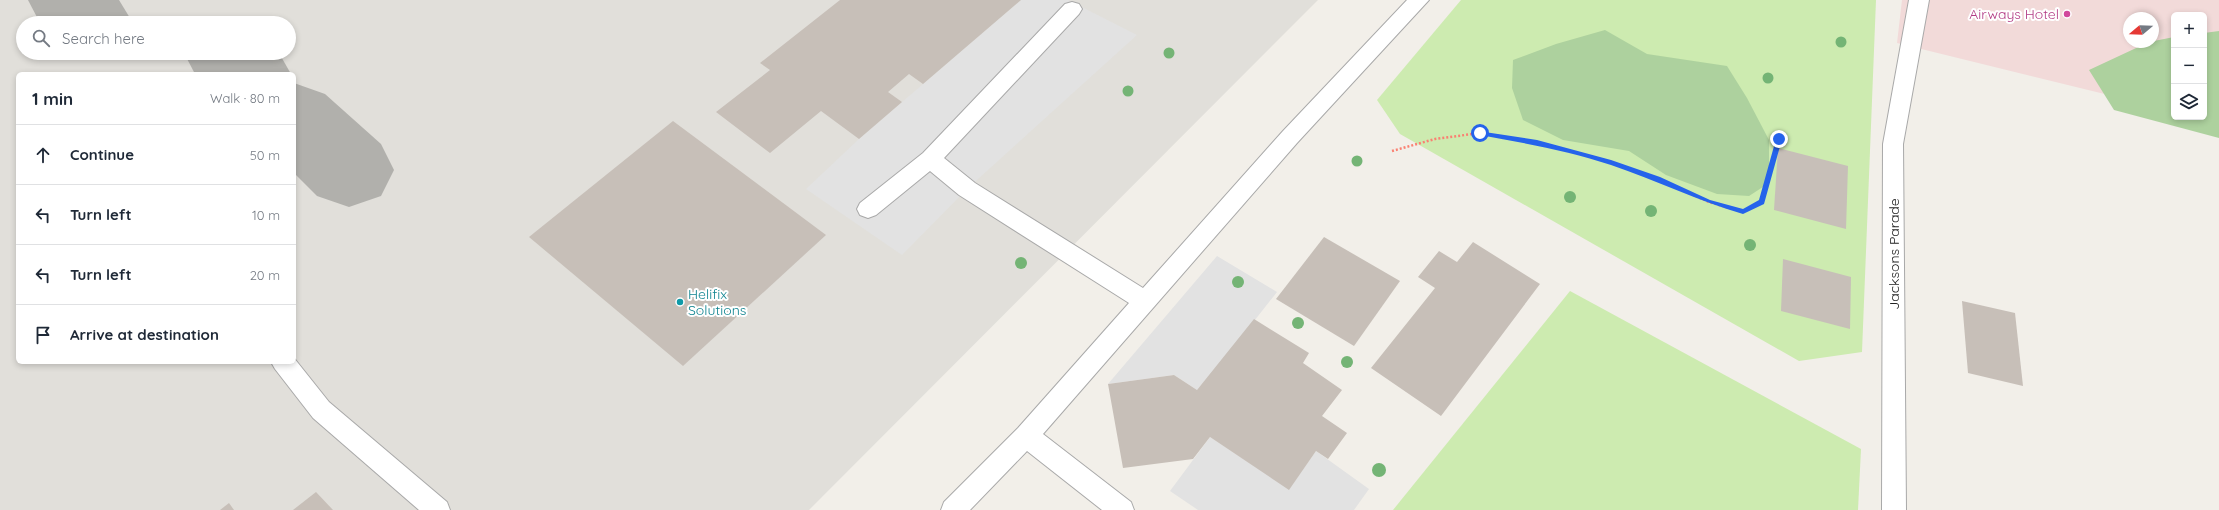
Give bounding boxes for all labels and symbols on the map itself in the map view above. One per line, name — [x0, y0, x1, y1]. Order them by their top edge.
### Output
place label: Airways Hotel — [1969, 5, 2059, 23]
marker: Airways Hotel — [2062, 9, 2072, 19]
north arrow — [2123, 12, 2159, 48]
route start — [1471, 124, 1489, 142]
route end — [1770, 130, 1788, 148]
street label: Jacksons Parade — [1885, 198, 1903, 310]
place label: Helifix Solutions — [688, 285, 746, 319]
marker: Helifix Solutions — [675, 297, 685, 307]

